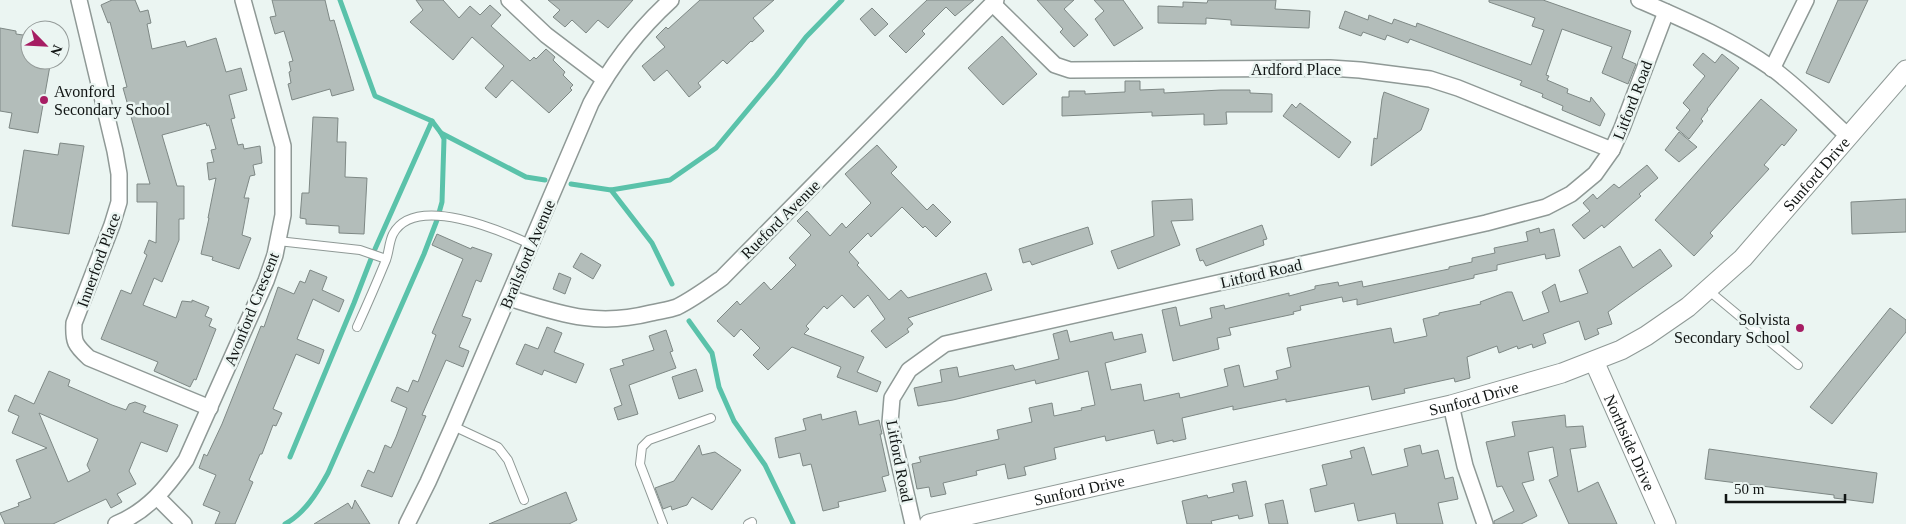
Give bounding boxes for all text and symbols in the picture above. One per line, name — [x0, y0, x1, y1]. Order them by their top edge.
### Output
north arrow — [20, 20, 70, 70]
text: N — [48, 42, 65, 58]
street label: Litford Road — [1610, 58, 1655, 142]
street label: Ardford Place — [1251, 61, 1341, 78]
place label: Avonford Secondary School — [54, 83, 171, 119]
marker: Avonford Secondary School — [38, 94, 50, 106]
street label: Sunford Drive — [1780, 134, 1853, 214]
street label: Rueford Avenue — [738, 177, 823, 262]
street label: Brailsford Avenue — [497, 197, 558, 311]
street label: Innerford Place — [74, 211, 123, 310]
street label: Avonford Crescent — [221, 249, 282, 368]
street label: Litford Road — [1219, 256, 1304, 291]
place label: Solvista Secondary School — [1674, 311, 1791, 347]
marker: Solvista Secondary School — [1794, 322, 1806, 334]
street label: Sunford Drive — [1427, 378, 1520, 419]
street label: Northside Drive — [1601, 392, 1658, 493]
street label: Litford Road — [883, 419, 916, 504]
street label: Sunford Drive — [1033, 472, 1126, 509]
scale bar — [1726, 472, 1845, 504]
text: 50 m — [1734, 481, 1765, 497]

